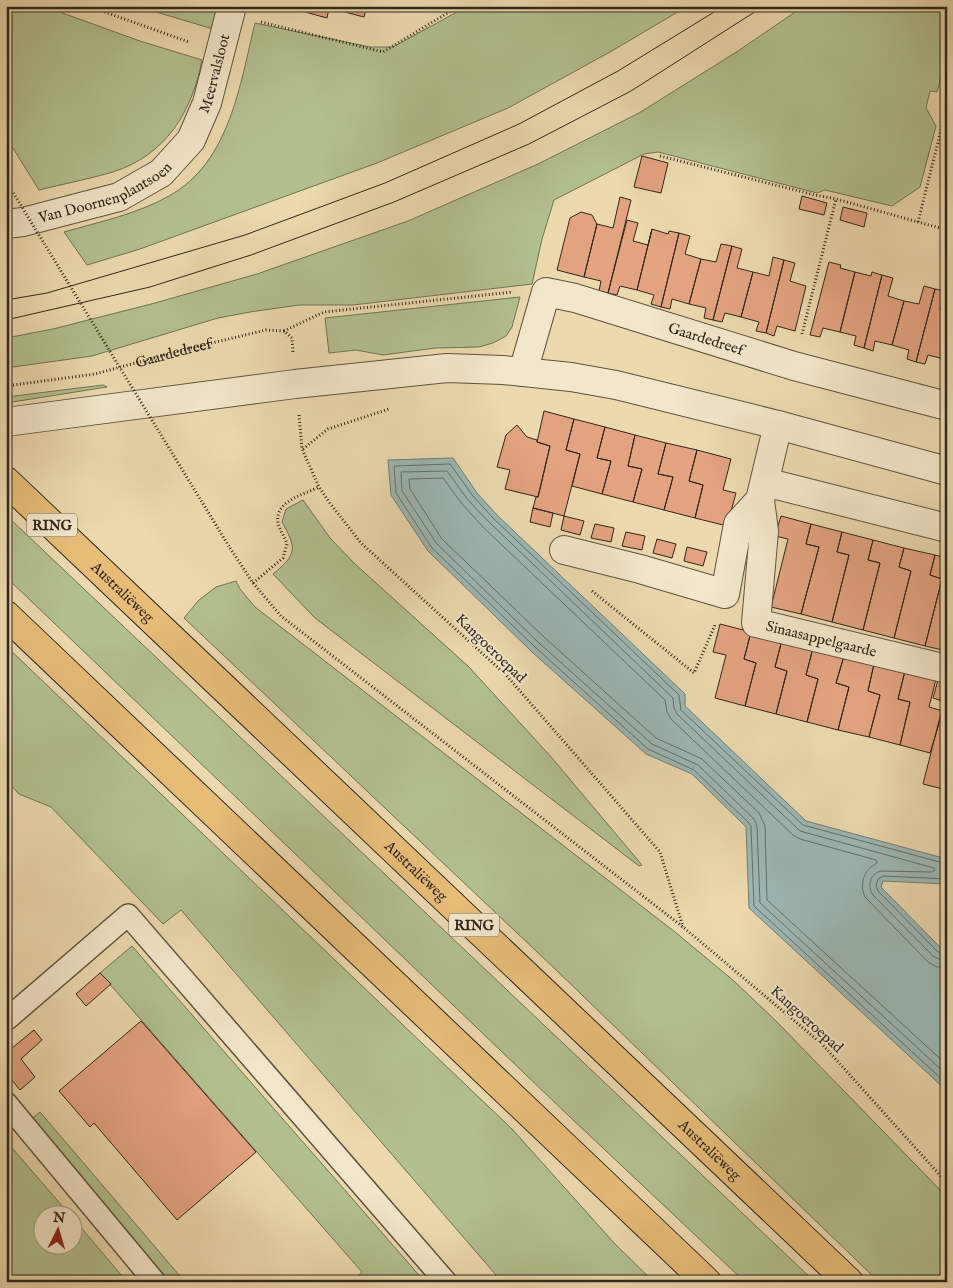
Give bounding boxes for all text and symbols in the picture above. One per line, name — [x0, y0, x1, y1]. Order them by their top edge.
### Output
street label: Meervalsloot — [195, 32, 234, 116]
street label: Van Doornenplantsoen — [35, 158, 176, 228]
street label: Gaardedreef — [666, 318, 748, 361]
street label: Gaardedreef — [133, 334, 216, 373]
road number: RING — [27, 514, 77, 536]
street label: Australiëweg — [86, 557, 159, 627]
street label: Kangoeroepad — [451, 610, 531, 688]
street label: Sinaasappelgaarde — [764, 617, 879, 662]
street label: Australiëweg — [380, 836, 452, 906]
road number: RING — [449, 914, 499, 936]
street label: Kangoeroepad — [766, 982, 848, 1058]
street label: Australiëweg — [673, 1115, 746, 1185]
north arrow — [32, 1206, 82, 1256]
text: N — [51, 1208, 66, 1228]

